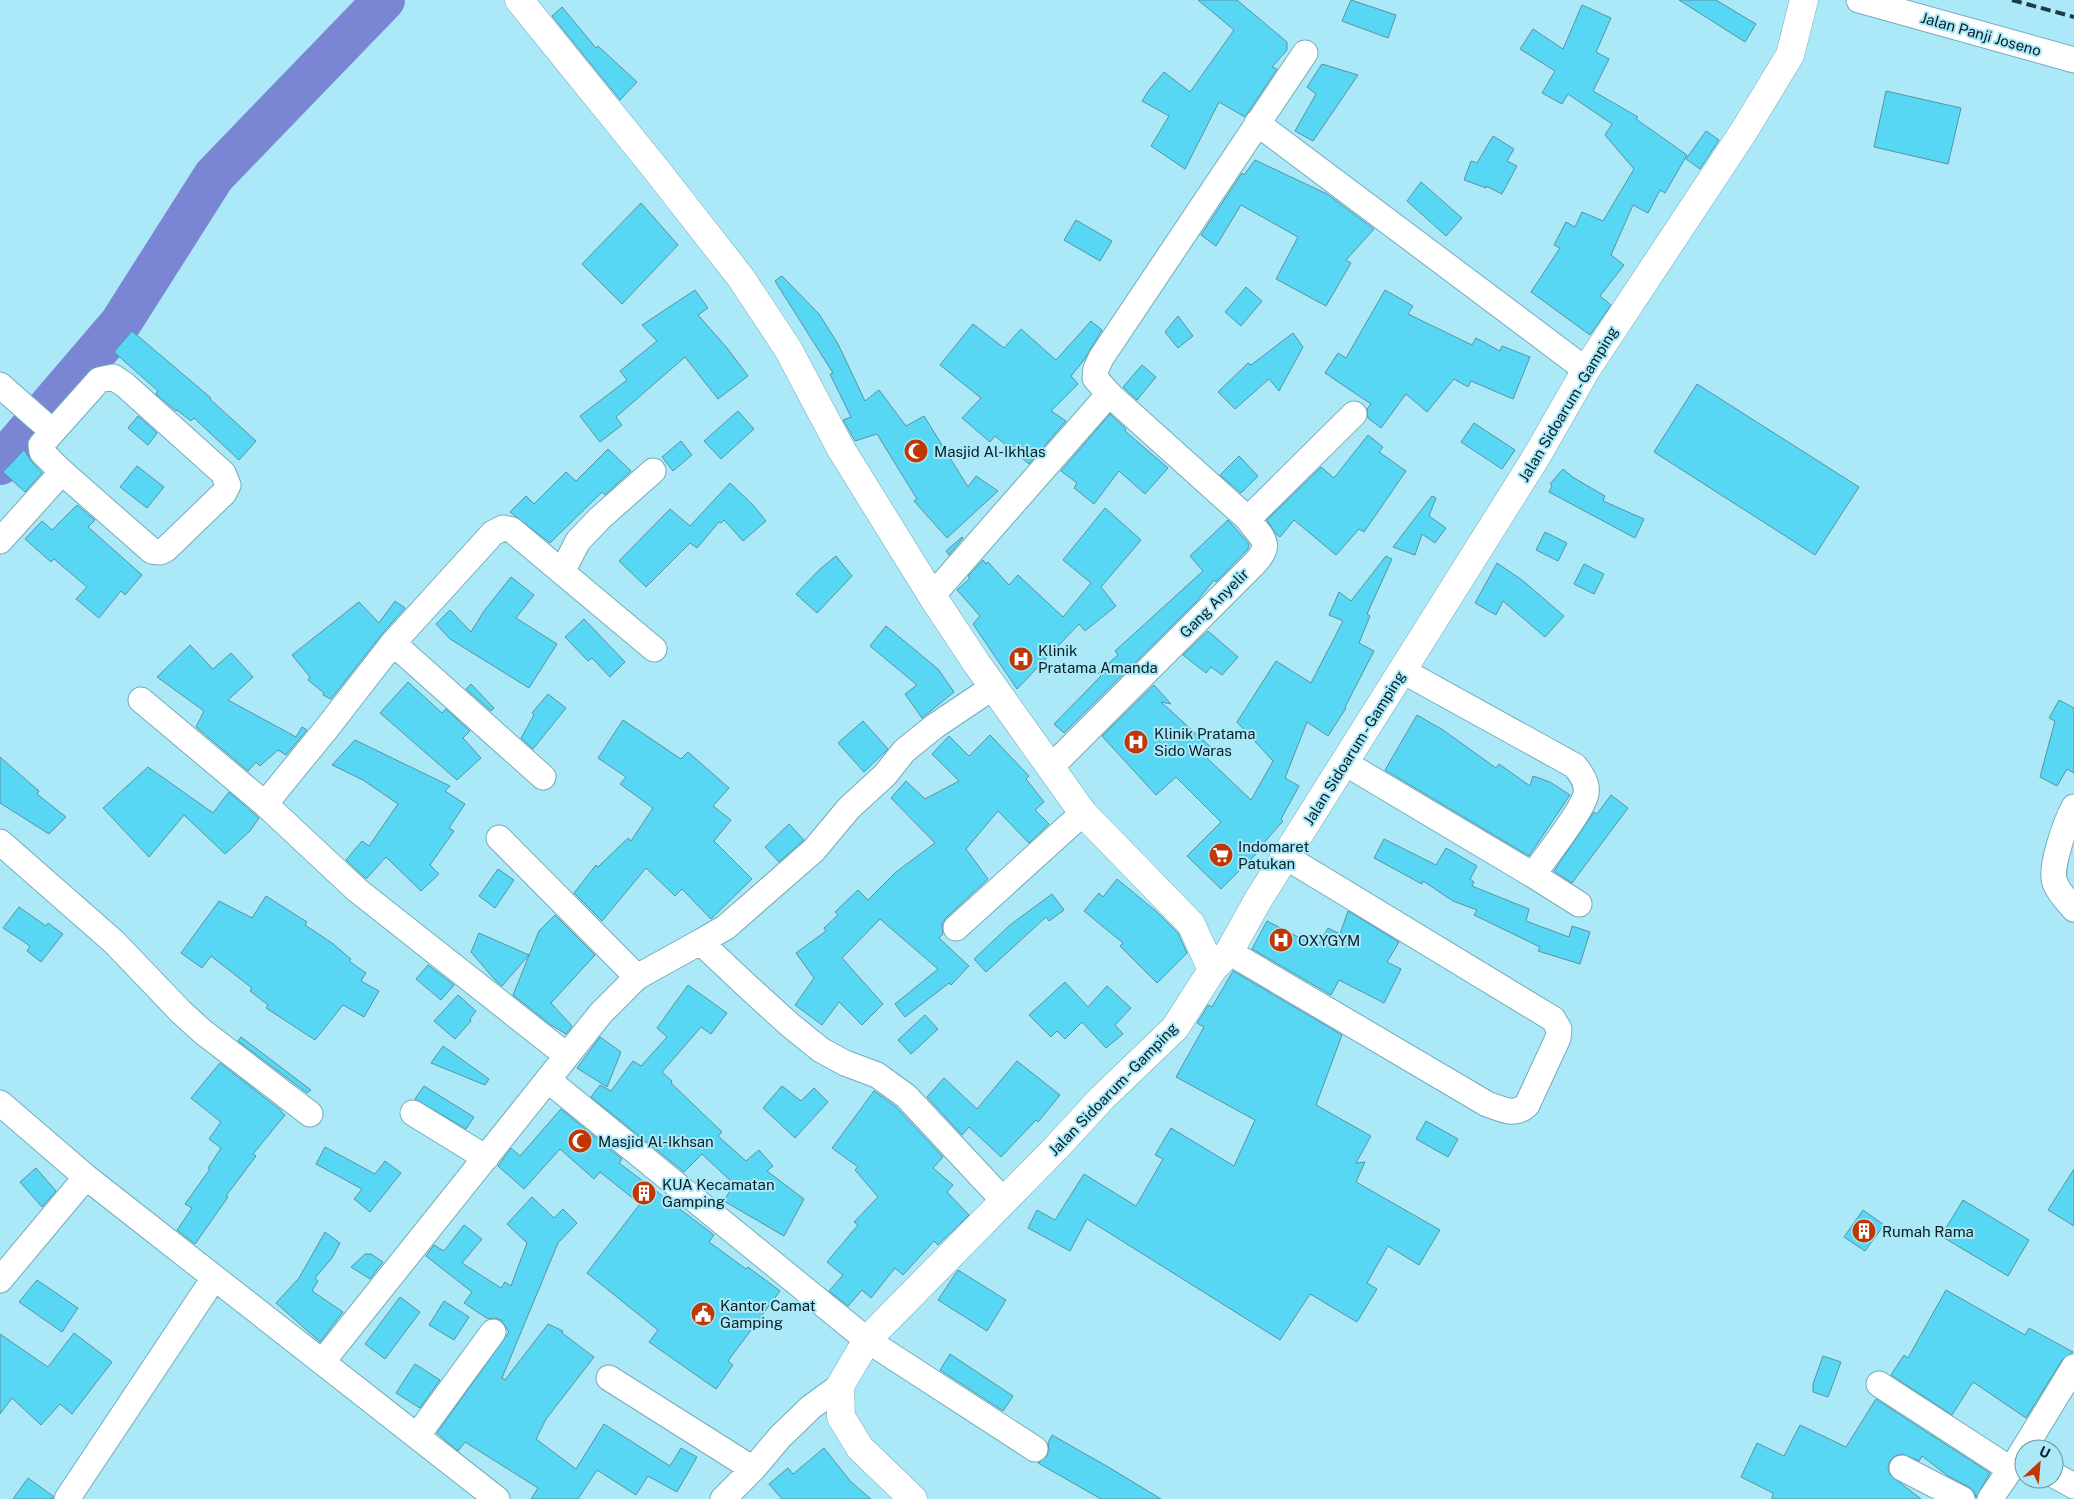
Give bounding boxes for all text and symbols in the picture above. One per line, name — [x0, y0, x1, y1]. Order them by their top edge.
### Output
street label: Jalan Panji Joseno — [1919, 9, 2043, 59]
street label: Jalan Sidoarum - Gamping — [1515, 323, 1621, 485]
mosque icon: Masjid Al-Ikhlas — [903, 438, 929, 464]
place label: Masjid Al-Ikhlas — [934, 443, 1046, 460]
street label: Gang Anyelir — [1176, 565, 1252, 641]
place label: Klinik Pratama Amanda — [1038, 642, 1158, 676]
hospital icon: Klinik Pratama Amanda — [1008, 646, 1034, 672]
street label: Jalan Sidoarum - Gamping — [1300, 668, 1408, 828]
place label: Klinik Pratama Sido Waras — [1154, 725, 1255, 759]
hospital icon: Klinik Pratama Sido Waras — [1123, 729, 1149, 755]
place label: Indomaret Patukan — [1238, 838, 1309, 872]
supermarket icon: Indomaret Patukan — [1208, 842, 1234, 868]
hospital icon: OXYGYM — [1268, 927, 1294, 953]
place label: OXYGYM — [1298, 932, 1360, 949]
street label: Jalan Sidoarum - Gamping — [1045, 1019, 1181, 1159]
mosque icon: Masjid Al-Ikhsan — [567, 1128, 593, 1154]
place label: Masjid Al-Ikhsan — [598, 1133, 714, 1150]
place label: KUA Kecamatan Gamping — [662, 1176, 775, 1210]
building icon: KUA Kecamatan Gamping — [631, 1180, 657, 1206]
building icon: Rumah Rama — [1851, 1218, 1877, 1244]
place label: Rumah Rama — [1882, 1223, 1974, 1240]
place label: Kantor Camat Gamping — [720, 1297, 816, 1331]
public building icon: Kantor Camat Gamping — [690, 1301, 716, 1327]
north arrow — [2014, 1439, 2064, 1489]
text: U — [2037, 1443, 2053, 1462]

